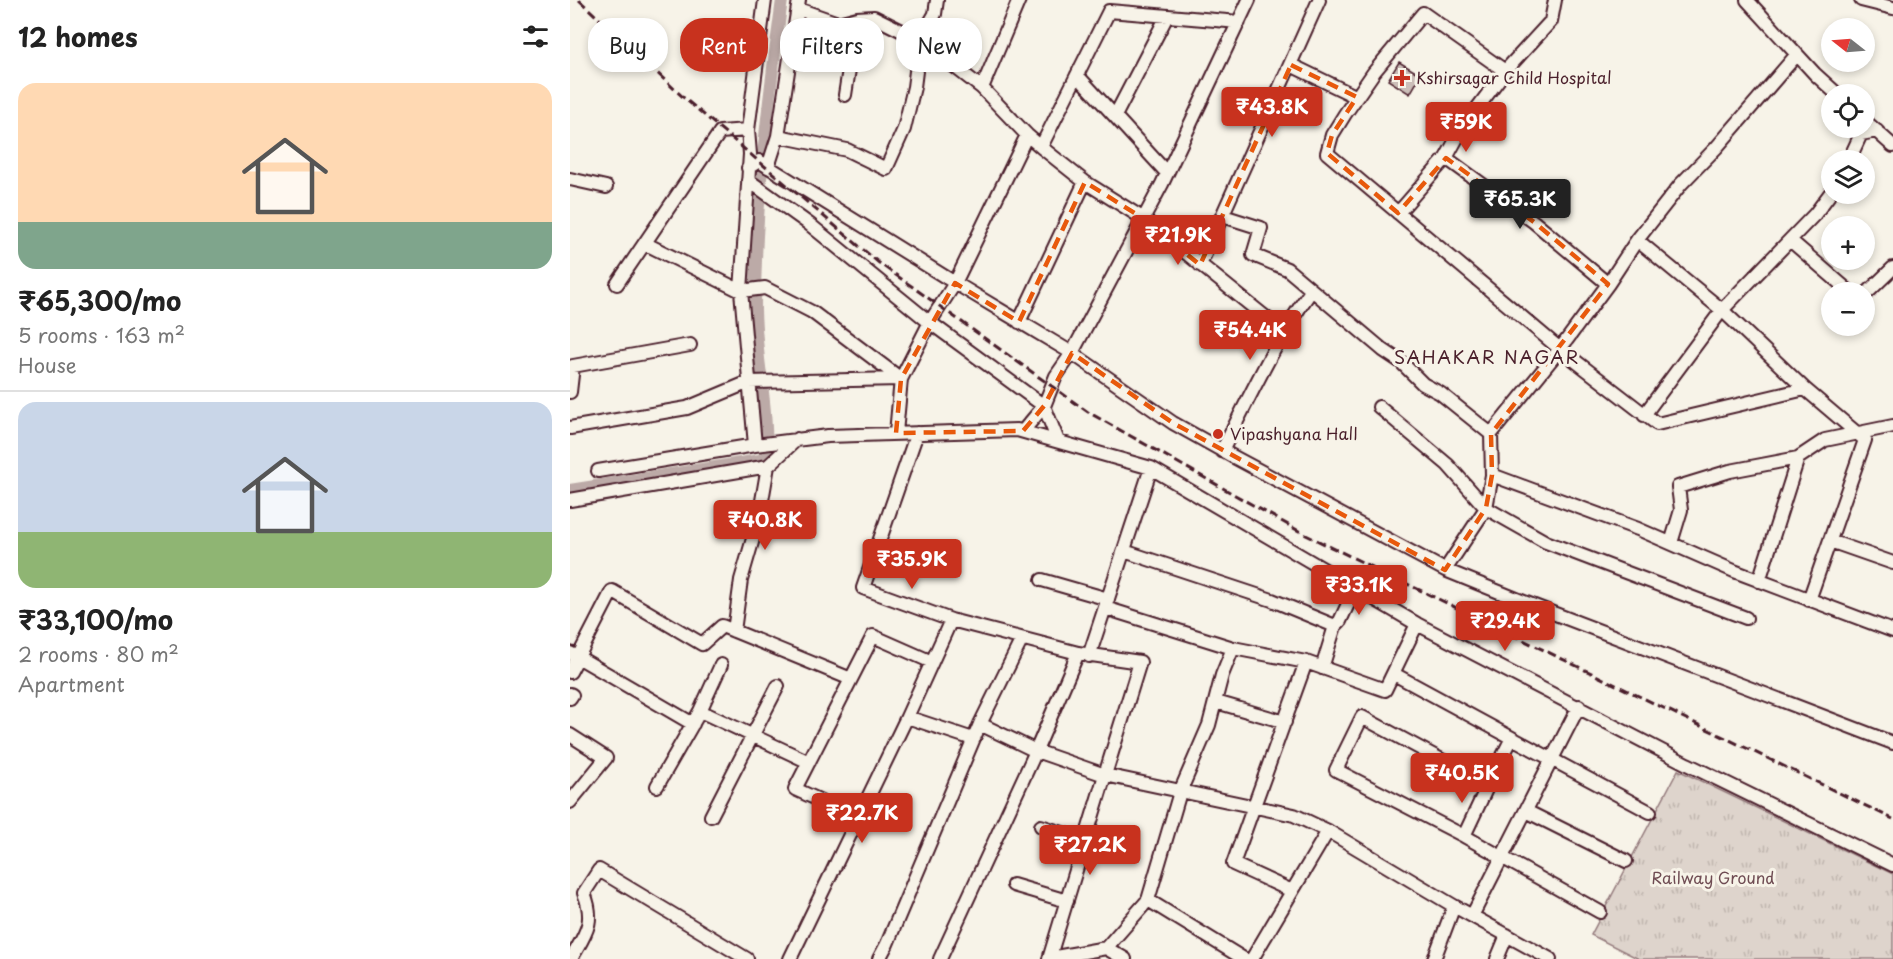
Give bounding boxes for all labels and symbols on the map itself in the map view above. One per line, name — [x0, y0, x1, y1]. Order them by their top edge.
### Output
north arrow — [1821, 18, 1875, 72]
place label: Kshirsagar Child Hospital — [1416, 65, 1612, 89]
marker: Kshirsagar Child Hospital — [1393, 69, 1411, 87]
pin: ₹43.8K — [1223, 87, 1321, 138]
pin: ₹59K — [1430, 102, 1502, 153]
pin: ₹65.3K — [1471, 179, 1569, 230]
pin: ₹21.9K — [1129, 215, 1227, 266]
pin: ₹54.4K — [1201, 310, 1299, 361]
district label: SAHAKAR NAGAR — [1394, 343, 1580, 370]
place label: Vipashyana Hall — [1230, 421, 1357, 445]
marker: Vipashyana Hall — [1211, 427, 1225, 441]
pin: ₹40.8K — [716, 500, 814, 551]
pin: ₹35.9K — [863, 539, 961, 590]
pin: ₹33.1K — [1310, 565, 1408, 616]
pin: ₹29.4K — [1456, 601, 1554, 652]
pin: ₹40.5K — [1413, 753, 1511, 804]
pin: ₹22.7K — [813, 793, 911, 844]
pin: ₹27.2K — [1041, 825, 1139, 876]
park label: Railway Ground — [1651, 865, 1775, 889]

